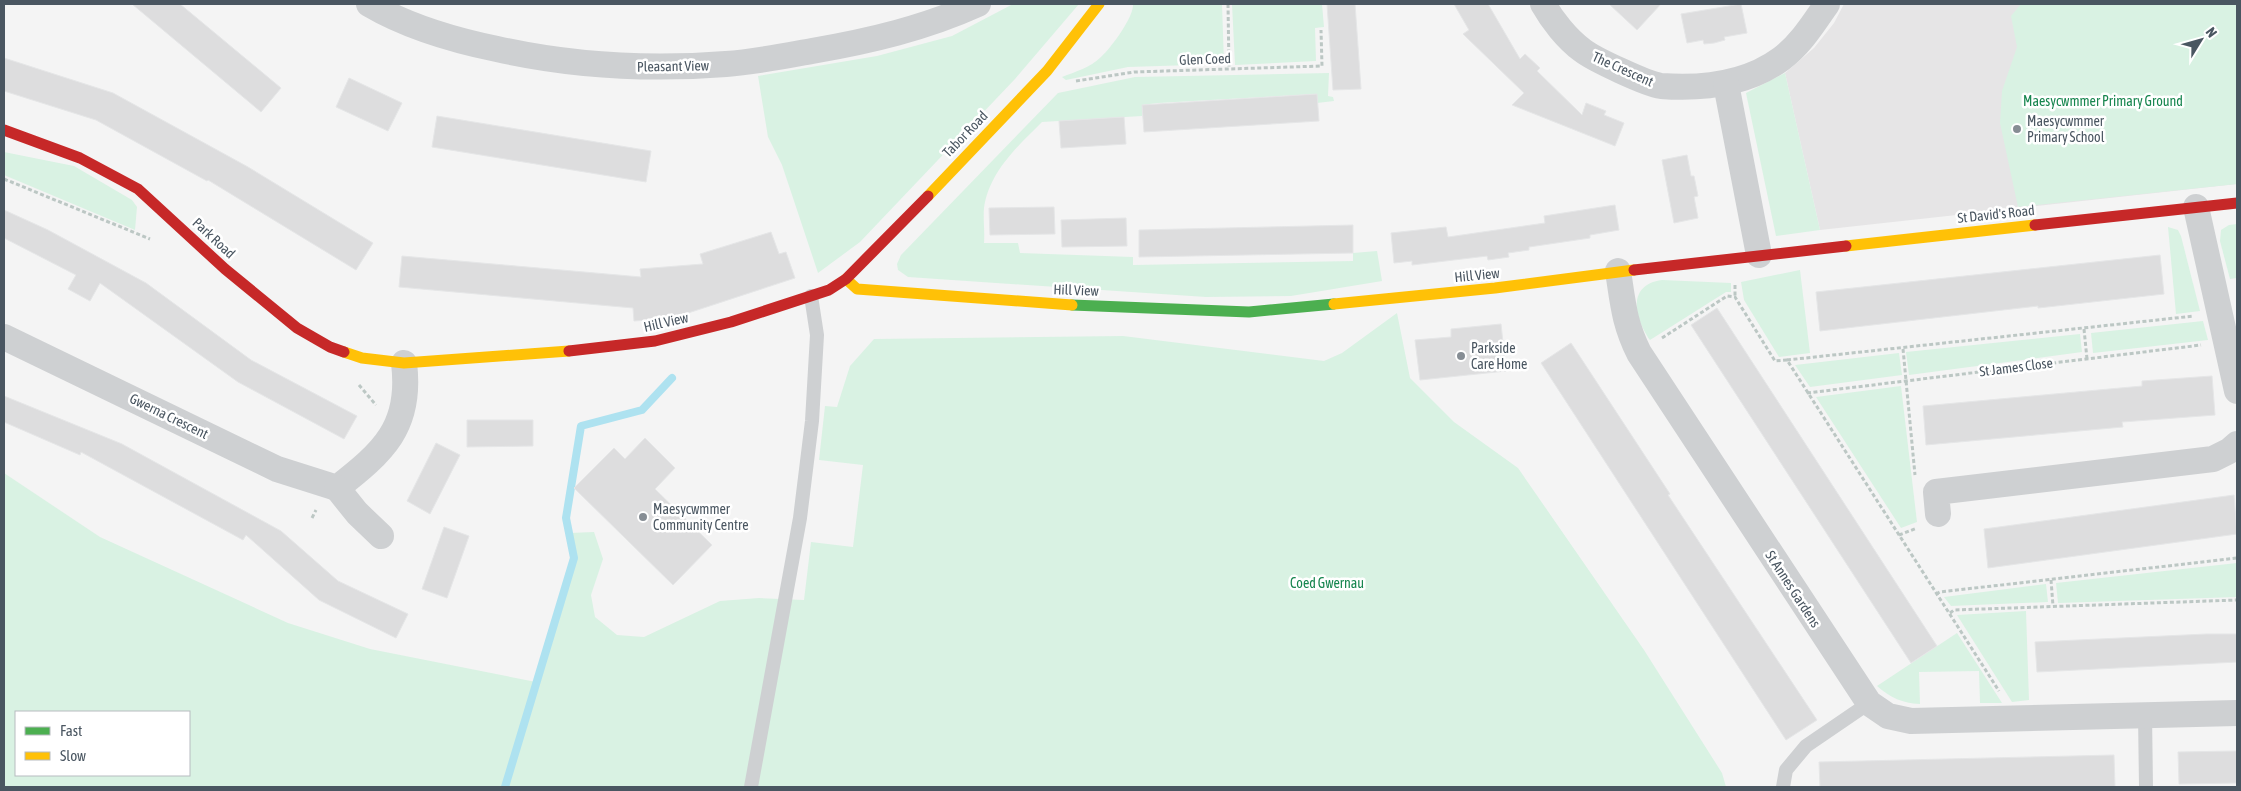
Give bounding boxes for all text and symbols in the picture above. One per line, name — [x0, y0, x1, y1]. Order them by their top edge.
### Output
north arrow — [2176, 15, 2226, 65]
text: N — [2203, 24, 2220, 40]
street label: The Crescent — [1590, 48, 1656, 90]
street label: Glen Coed — [1179, 50, 1231, 68]
street label: Pleasant View — [637, 57, 710, 75]
park label: Maesycwmmer Primary Ground — [2023, 93, 2183, 109]
street label: Tabor Road — [939, 108, 991, 160]
place label: Maesycwmmer Primary School — [2027, 113, 2105, 145]
marker: Maesycwmmer Primary School — [2011, 123, 2023, 135]
street label: St David's Road — [1957, 202, 2035, 226]
street label: Park Road — [190, 214, 238, 262]
street label: Hill View — [1454, 265, 1501, 285]
street label: Hill View — [1053, 281, 1100, 299]
street label: Hill View — [642, 309, 691, 335]
place label: Parkside Care Home — [1471, 340, 1527, 372]
marker: Parkside Care Home — [1455, 350, 1467, 362]
street label: St James Close — [1978, 355, 2054, 379]
street label: Gwerna Crescent — [127, 390, 211, 442]
place label: Maesycwmmer Community Centre — [653, 501, 749, 533]
marker: Maesycwmmer Community Centre — [637, 511, 649, 523]
street label: St Annes Gardens — [1762, 548, 1824, 630]
park label: Coed Gwernau — [1290, 575, 1364, 591]
legend — [15, 711, 190, 776]
text: Fast — [60, 722, 82, 739]
text: Slow — [60, 747, 86, 764]

